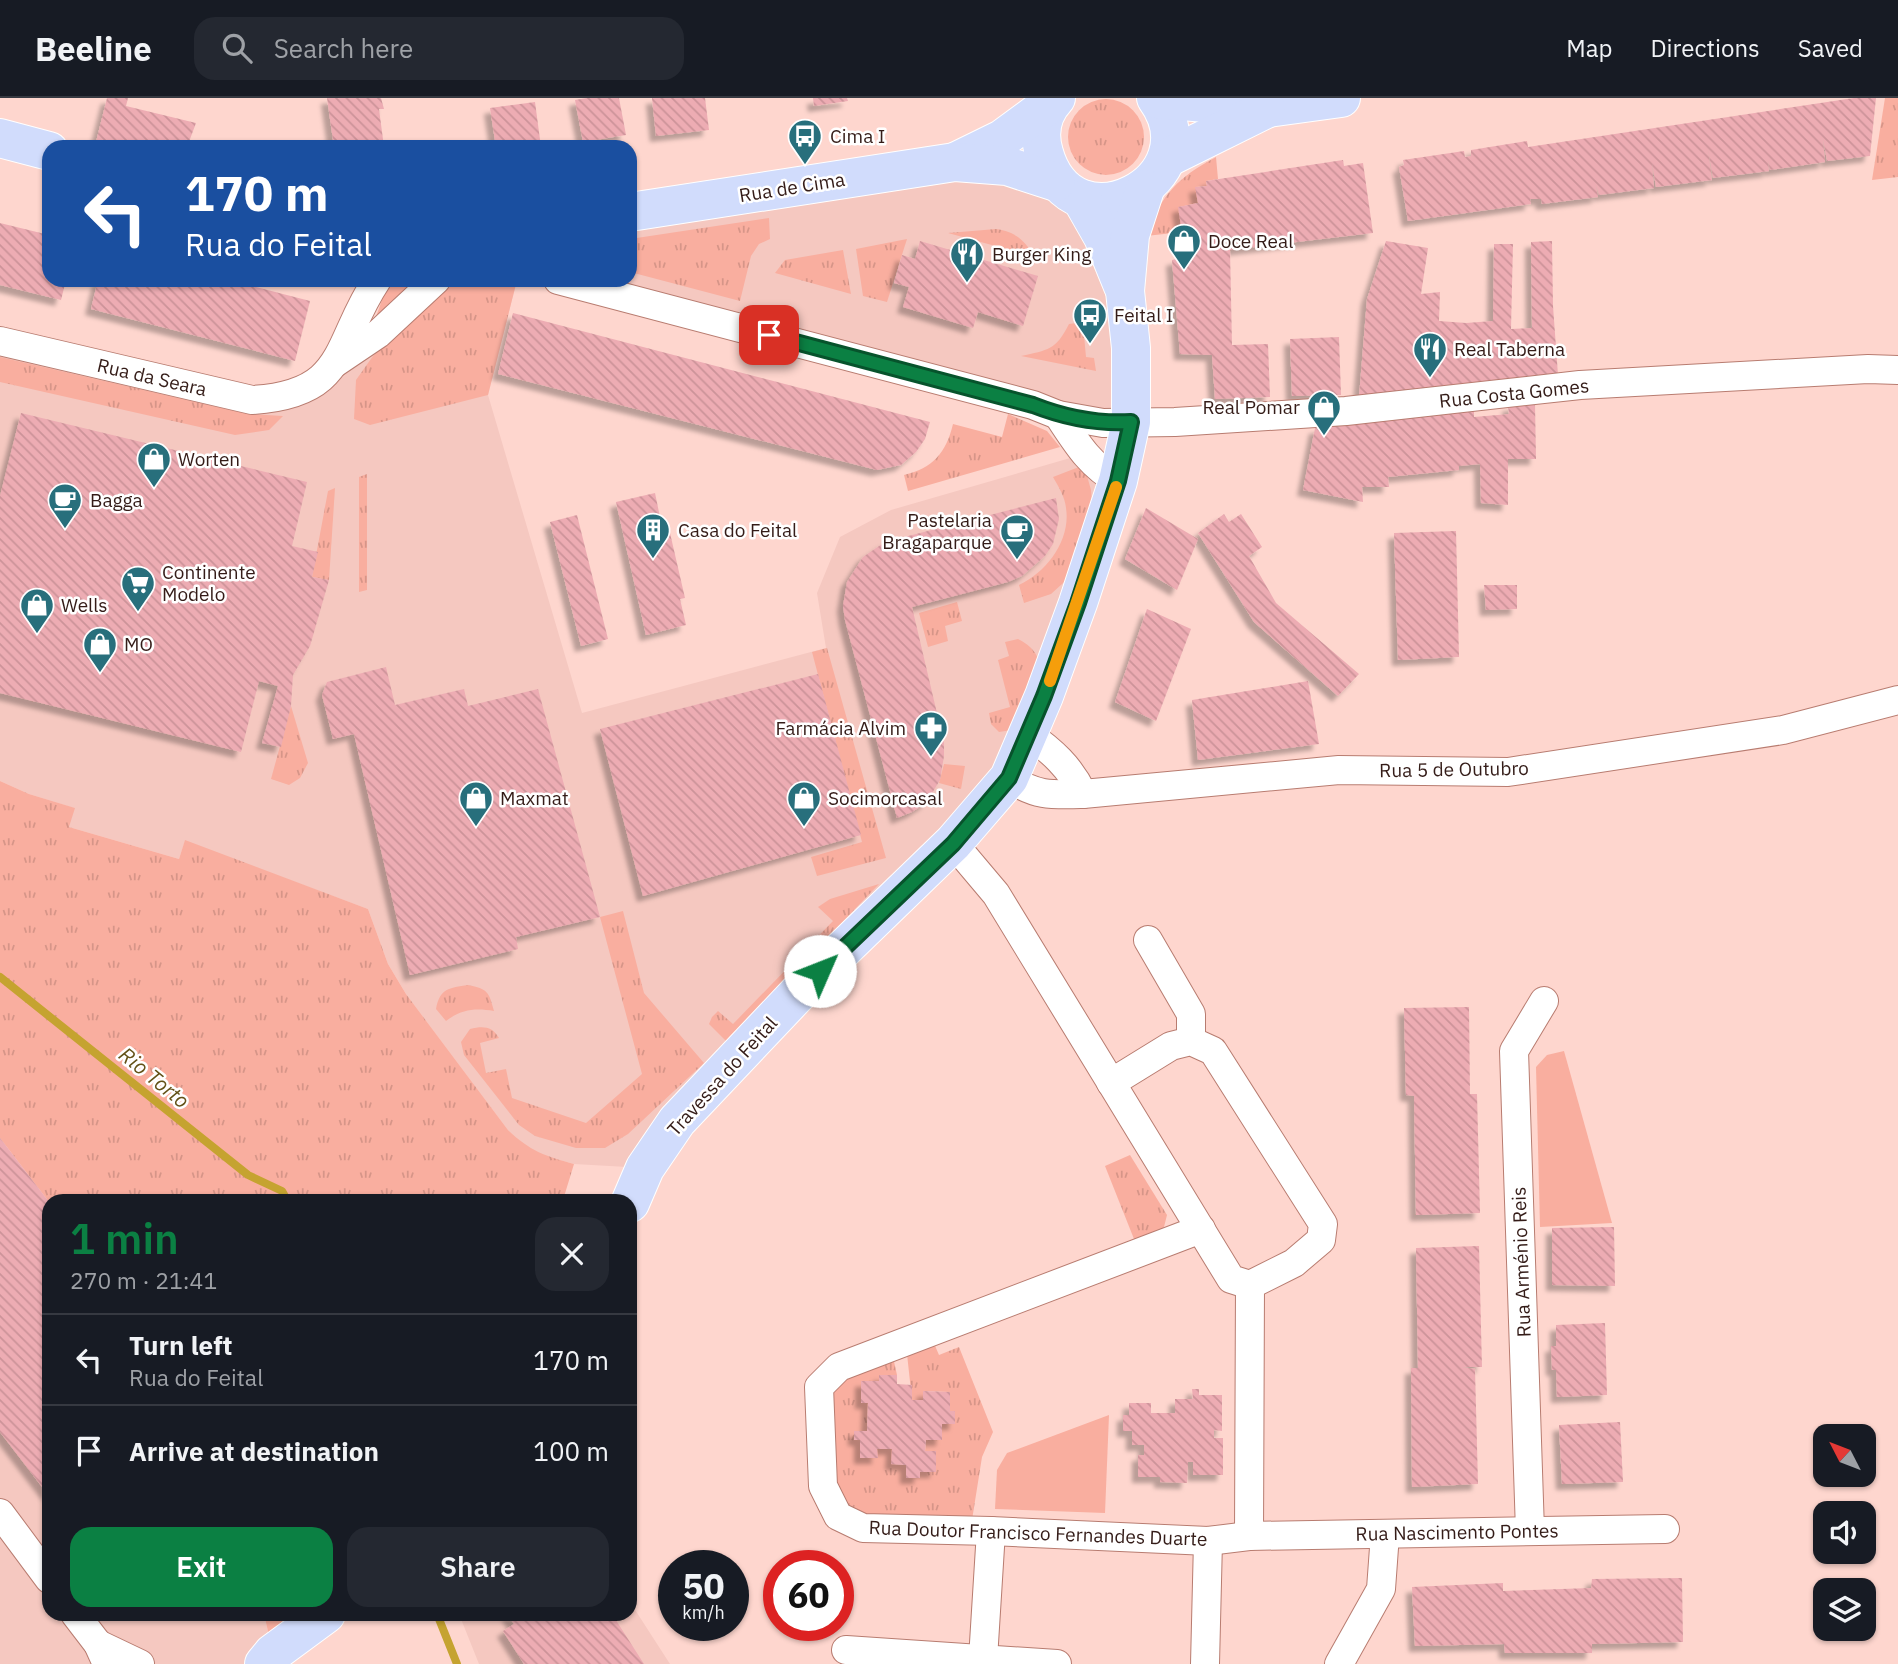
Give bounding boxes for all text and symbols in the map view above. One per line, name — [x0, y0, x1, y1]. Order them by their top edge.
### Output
search box — [194, 17, 684, 80]
text: Beeline — [35, 27, 152, 70]
icon: search — [218, 29, 256, 67]
text: Search here — [274, 31, 413, 65]
text: Map — [1566, 32, 1612, 64]
text: Directions — [1650, 32, 1760, 64]
text: Saved — [1798, 32, 1863, 64]
bus stop icon: Cima I — [786, 117, 824, 166]
place label: Cima I — [830, 124, 885, 148]
text: 170 m — [185, 161, 329, 224]
street label: Rua de Cima — [737, 167, 847, 207]
icon: left — [70, 168, 161, 259]
shop icon: Doce Real — [1165, 222, 1203, 271]
text: Rua do Feital — [185, 223, 372, 265]
place label: Doce Real — [1208, 229, 1293, 253]
restaurant icon: Burger King — [948, 235, 986, 284]
place label: Burger King — [992, 242, 1091, 266]
bus stop icon: Feital I — [1071, 296, 1109, 345]
place label: Feital I — [1114, 303, 1173, 327]
pin — [739, 305, 799, 365]
icon: arrive — [750, 316, 788, 354]
restaurant icon: Real Taberna — [1411, 330, 1449, 379]
place label: Real Taberna — [1454, 337, 1565, 361]
street label: Rua da Seara — [95, 353, 209, 401]
street label: Rua Costa Gomes — [1438, 373, 1590, 413]
shop icon: Real Pomar — [1305, 388, 1343, 437]
place label: Real Pomar — [1202, 395, 1300, 419]
shop icon: Worten — [135, 440, 173, 489]
place label: Worten — [178, 447, 240, 471]
cafe icon: Bagga — [46, 481, 84, 530]
place label: Bagga — [90, 488, 143, 512]
place label: Pastelaria Bragaparque — [882, 508, 992, 554]
building icon: Casa do Feital — [634, 511, 672, 560]
cafe icon: Pastelaria Bragaparque — [998, 512, 1036, 561]
place label: Casa do Feital — [678, 518, 797, 542]
place label: Continente Modelo — [162, 560, 256, 606]
supermarket icon: Continente Modelo — [119, 564, 157, 613]
shop icon: Wells — [18, 586, 56, 635]
place label: Wells — [61, 593, 108, 617]
shop icon: MO — [81, 625, 119, 674]
place label: MO — [124, 632, 153, 656]
pharmacy icon: Farmácia Alvim — [912, 709, 950, 758]
place label: Farmácia Alvim — [776, 716, 906, 740]
street label: Rua 5 de Outubro — [1379, 756, 1529, 782]
shop icon: Maxmat — [457, 779, 495, 828]
shop icon: Socimorcasal — [785, 779, 823, 828]
place label: Maxmat — [500, 786, 569, 810]
place label: Socimorcasal — [828, 786, 942, 810]
position arrow — [783, 934, 857, 1008]
street label: Travessa do Feital — [662, 1011, 782, 1141]
water label: Rio Torto — [114, 1040, 196, 1114]
street label: Rua Arménio Reis — [1506, 1186, 1536, 1338]
text: 1 min — [70, 1211, 179, 1266]
button: close — [535, 1217, 609, 1291]
text: 270 m · 21:41 — [70, 1265, 217, 1295]
text: Turn left — [129, 1328, 232, 1362]
icon: left — [70, 1341, 108, 1379]
text: 170 m — [533, 1343, 609, 1377]
text: Rua do Feital — [129, 1362, 263, 1392]
north arrow — [1813, 1424, 1876, 1488]
map controls — [1813, 1424, 1876, 1641]
icon: arrive — [70, 1432, 108, 1470]
text: Arrive at destination — [129, 1434, 379, 1468]
text: 100 m — [533, 1434, 609, 1468]
button: sound — [1813, 1501, 1876, 1564]
street label: Rua Doutor Francisco Fernandes Duarte — [868, 1515, 1208, 1551]
street label: Rua Nascimento Pontes — [1355, 1518, 1559, 1546]
button: Exit — [70, 1527, 333, 1607]
button: Share — [347, 1527, 609, 1607]
speed limit sign: 60 — [763, 1550, 854, 1641]
text: 50 — [682, 1563, 725, 1609]
button: layers — [1813, 1578, 1876, 1641]
text: km/h — [682, 1601, 725, 1624]

